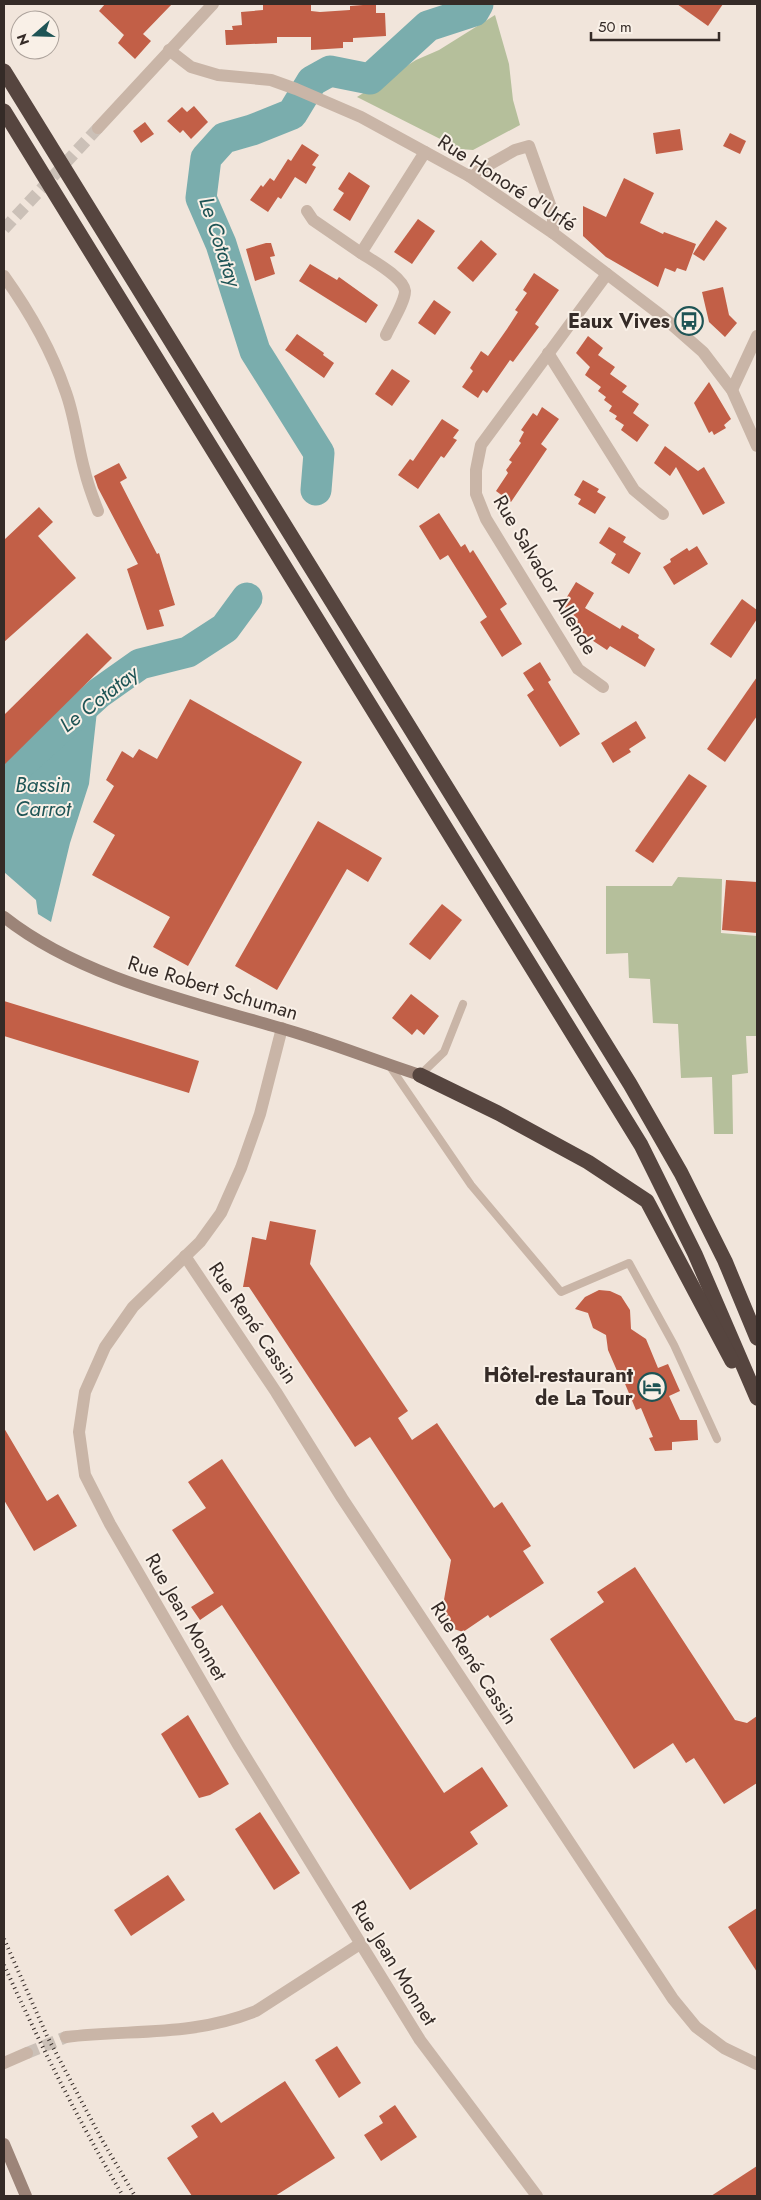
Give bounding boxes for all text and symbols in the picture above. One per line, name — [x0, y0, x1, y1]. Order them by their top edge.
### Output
north arrow — [10, 10, 60, 60]
scale bar — [591, 10, 718, 42]
text: 50 m — [598, 16, 632, 38]
text: N — [11, 31, 34, 48]
street label: Rue Honoré d'Urfé — [432, 127, 582, 239]
water label: Le Cotatay — [191, 193, 249, 293]
bus stop icon: Eaux Vives — [674, 306, 704, 336]
place label: Eaux Vives — [568, 307, 670, 336]
street label: Rue Salvador Allende — [486, 490, 604, 660]
water label: Le Cotatay — [53, 657, 146, 739]
water label: Bassin Carrot — [15, 770, 72, 824]
street label: Rue Robert Schuman — [124, 948, 302, 1028]
street label: Rue René Cassin — [201, 1256, 305, 1390]
place label: Hôtel-restaurant de La Tour — [484, 1361, 634, 1413]
hotel icon: Hôtel-restaurant de La Tour — [637, 1372, 667, 1402]
street label: Rue Jean Monnet — [138, 1548, 234, 1686]
street label: Rue René Cassin — [423, 1596, 525, 1730]
street label: Rue Jean Monnet — [344, 1895, 444, 2031]

